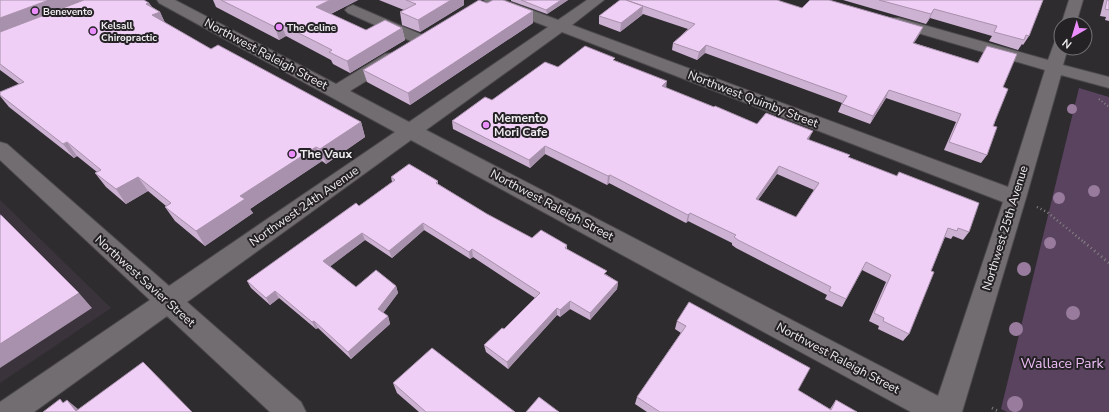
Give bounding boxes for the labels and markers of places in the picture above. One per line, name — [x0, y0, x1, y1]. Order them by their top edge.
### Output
place label: Benevento — [43, 5, 93, 19]
marker: Benevento — [30, 6, 40, 16]
place label: Kelsall Chiropractic — [101, 19, 157, 45]
place label: The Celine — [287, 21, 337, 35]
marker: The Celine — [274, 22, 284, 32]
marker: Kelsall Chiropractic — [88, 26, 98, 36]
place label: Memento Mori Cafe — [494, 110, 548, 140]
marker: Memento Mori Cafe — [481, 120, 491, 130]
place label: The Vaux — [300, 146, 353, 162]
marker: The Vaux — [287, 149, 297, 159]

